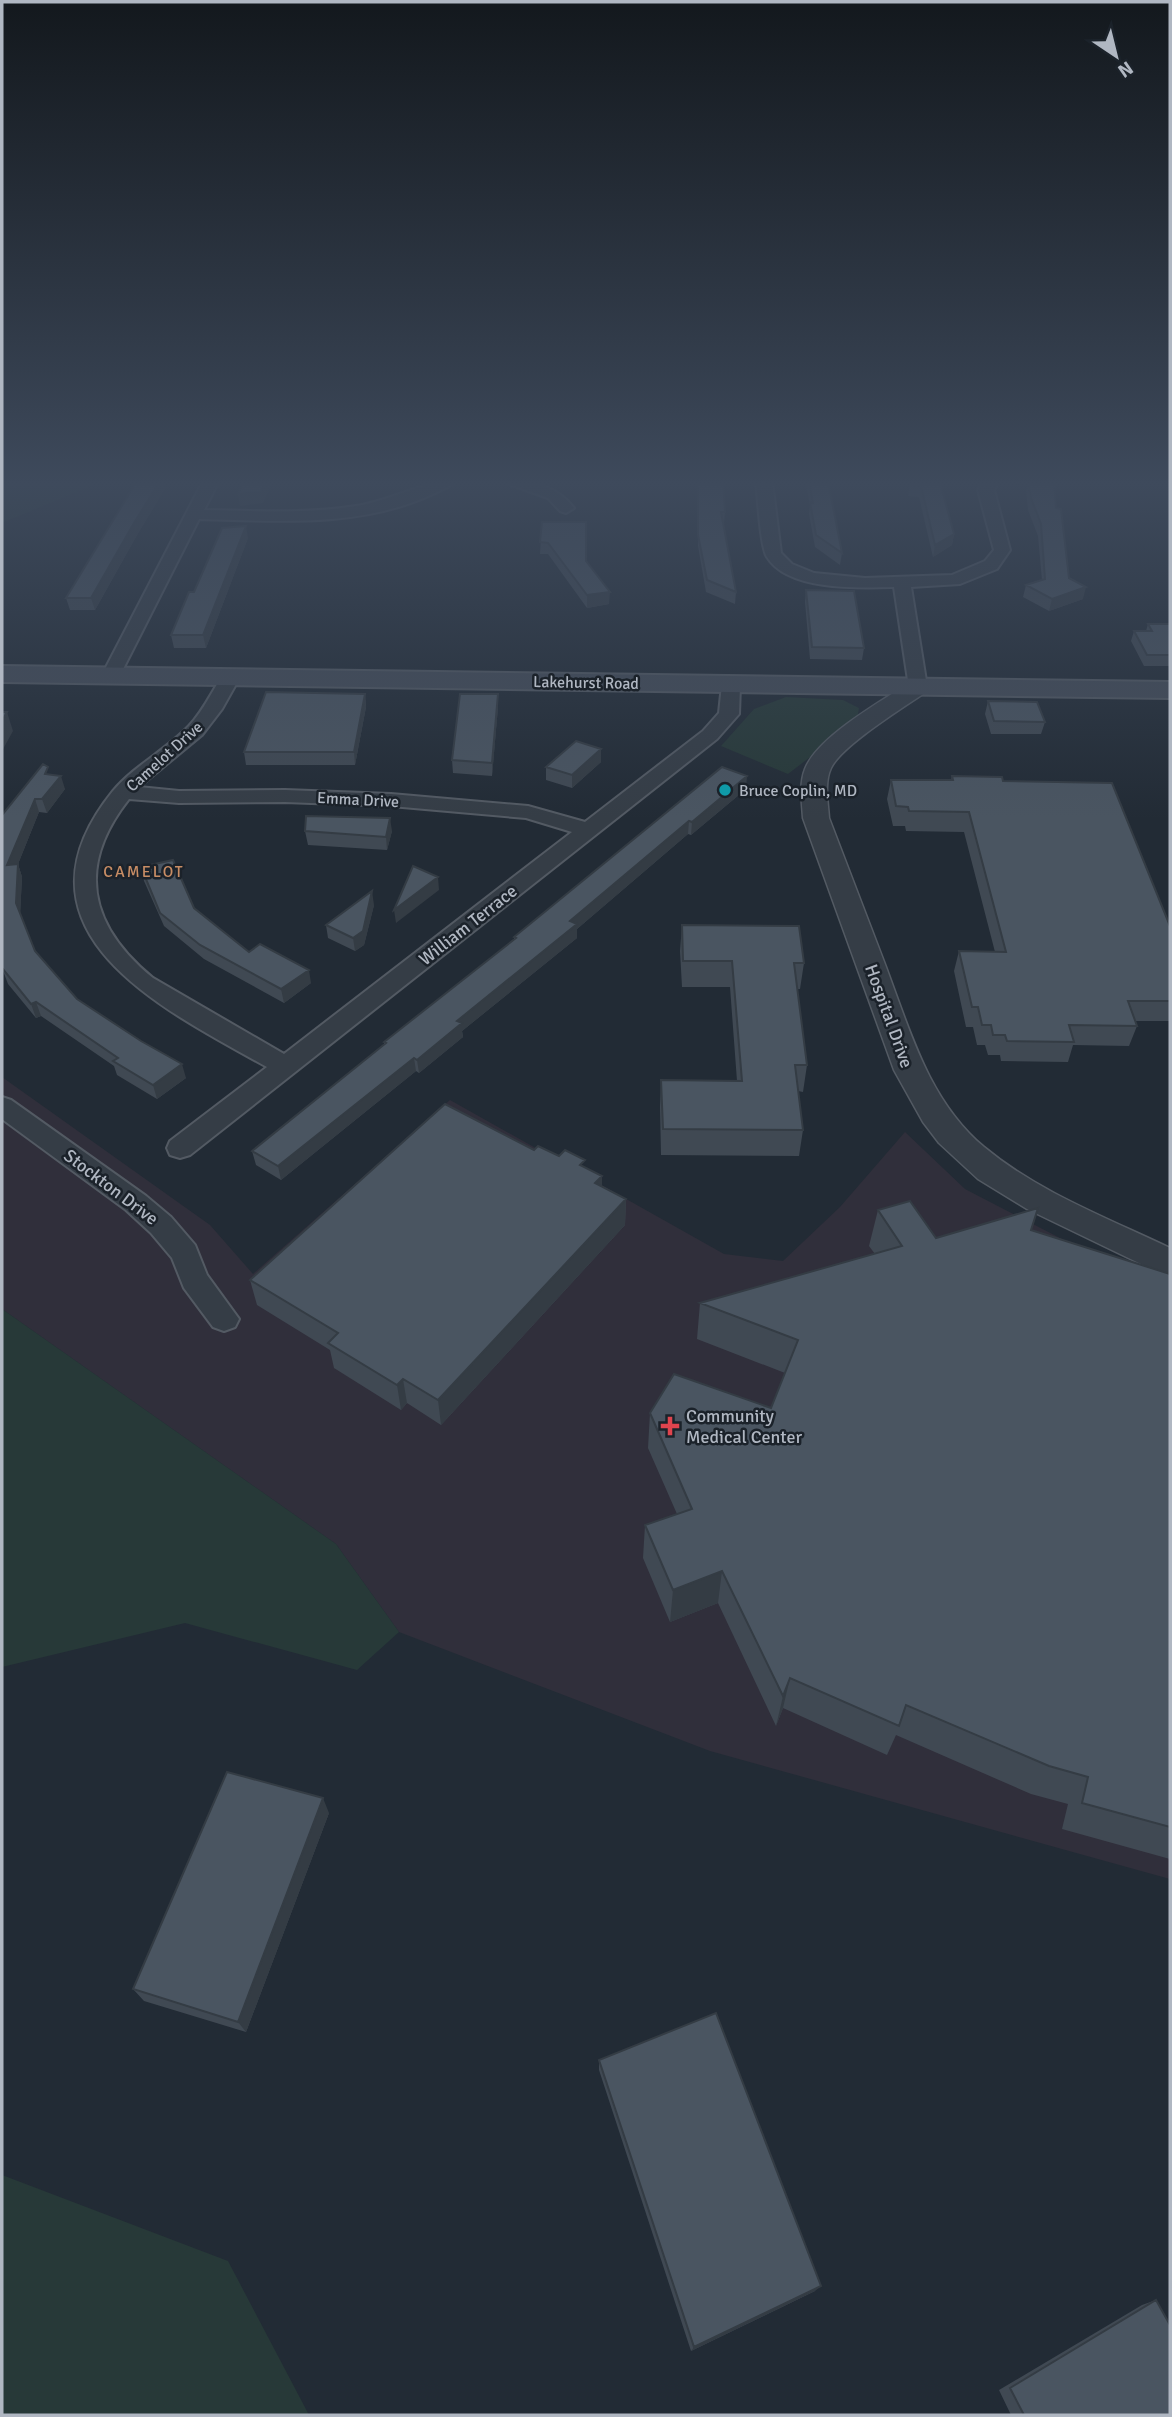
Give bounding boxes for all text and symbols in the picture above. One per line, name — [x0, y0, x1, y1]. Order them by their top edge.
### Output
north arrow — [1081, 21, 1151, 91]
text: N — [1113, 55, 1137, 83]
street label: Lakehurst Road — [533, 672, 639, 694]
street label: Camelot Drive — [122, 717, 207, 796]
place label: Bruce Coplin, MD — [739, 781, 857, 801]
marker: Bruce Coplin, MD — [717, 782, 733, 798]
street label: Emma Drive — [316, 788, 399, 812]
district label: CAMELOT — [103, 862, 185, 882]
street label: William Terrace — [414, 880, 522, 970]
street label: Hospital Drive — [860, 961, 918, 1071]
street label: Stockton Drive — [59, 1144, 163, 1230]
place label: Community Medical Center — [686, 1405, 802, 1448]
marker: Community Medical Center — [660, 1416, 680, 1436]

